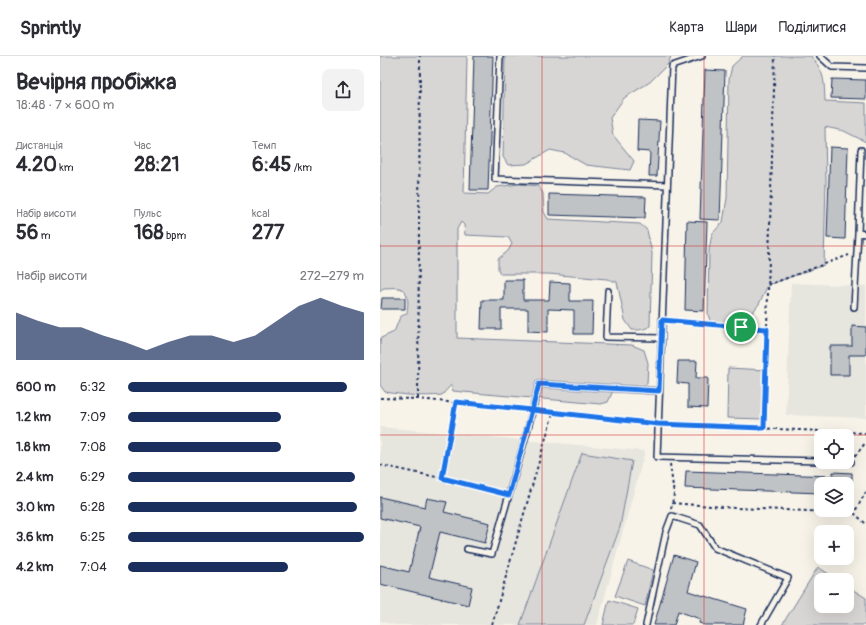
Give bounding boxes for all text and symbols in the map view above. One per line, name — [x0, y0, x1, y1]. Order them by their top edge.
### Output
text: Sprintly — [20, 16, 81, 40]
text: Карта — [669, 19, 704, 36]
text: Шари — [726, 19, 757, 36]
text: Поділитися — [779, 19, 846, 36]
text: Вечірня пробіжка — [16, 68, 176, 96]
button: share — [322, 69, 364, 111]
text: 18:48 · 7 × 600 m — [16, 97, 114, 113]
text: Дистанція — [16, 139, 63, 152]
text: Час — [134, 139, 151, 152]
text: Темп — [252, 139, 276, 152]
text: 4.20 — [16, 152, 57, 177]
text: 28:21 — [134, 152, 180, 177]
text: 6:45 — [252, 152, 291, 177]
text: km — [57, 161, 74, 174]
text: /km — [291, 161, 312, 174]
text: Набір висоти — [16, 207, 76, 220]
text: Пульс — [134, 207, 162, 220]
text: kcal — [252, 207, 270, 220]
text: 56 — [16, 220, 38, 245]
text: 168 — [134, 220, 164, 245]
text: 277 — [252, 220, 284, 245]
text: m — [38, 229, 51, 242]
text: bpm — [164, 229, 186, 242]
text: Набір висоти — [16, 268, 87, 284]
text: 272–279 m — [300, 268, 364, 284]
pin — [724, 310, 758, 344]
icon: arrive — [730, 316, 752, 338]
text: 600 m — [16, 379, 56, 395]
text: 6:32 — [80, 379, 106, 395]
text: 1.2 km — [16, 409, 51, 425]
text: 7:09 — [80, 409, 106, 425]
map controls — [814, 429, 854, 613]
button: locate — [814, 429, 854, 469]
text: 1.8 km — [16, 439, 50, 455]
text: 7:08 — [80, 439, 106, 455]
text: 2.4 km — [16, 469, 53, 485]
text: 6:29 — [80, 469, 105, 485]
button: layers — [814, 477, 854, 517]
text: 3.0 km — [16, 499, 55, 515]
text: 6:28 — [80, 499, 105, 515]
button: + — [814, 525, 854, 565]
text: 3.6 km — [16, 529, 53, 545]
text: 6:25 — [80, 529, 105, 545]
text: 4.2 km — [16, 559, 53, 575]
text: 7:04 — [80, 559, 107, 575]
button: − — [814, 573, 854, 613]

